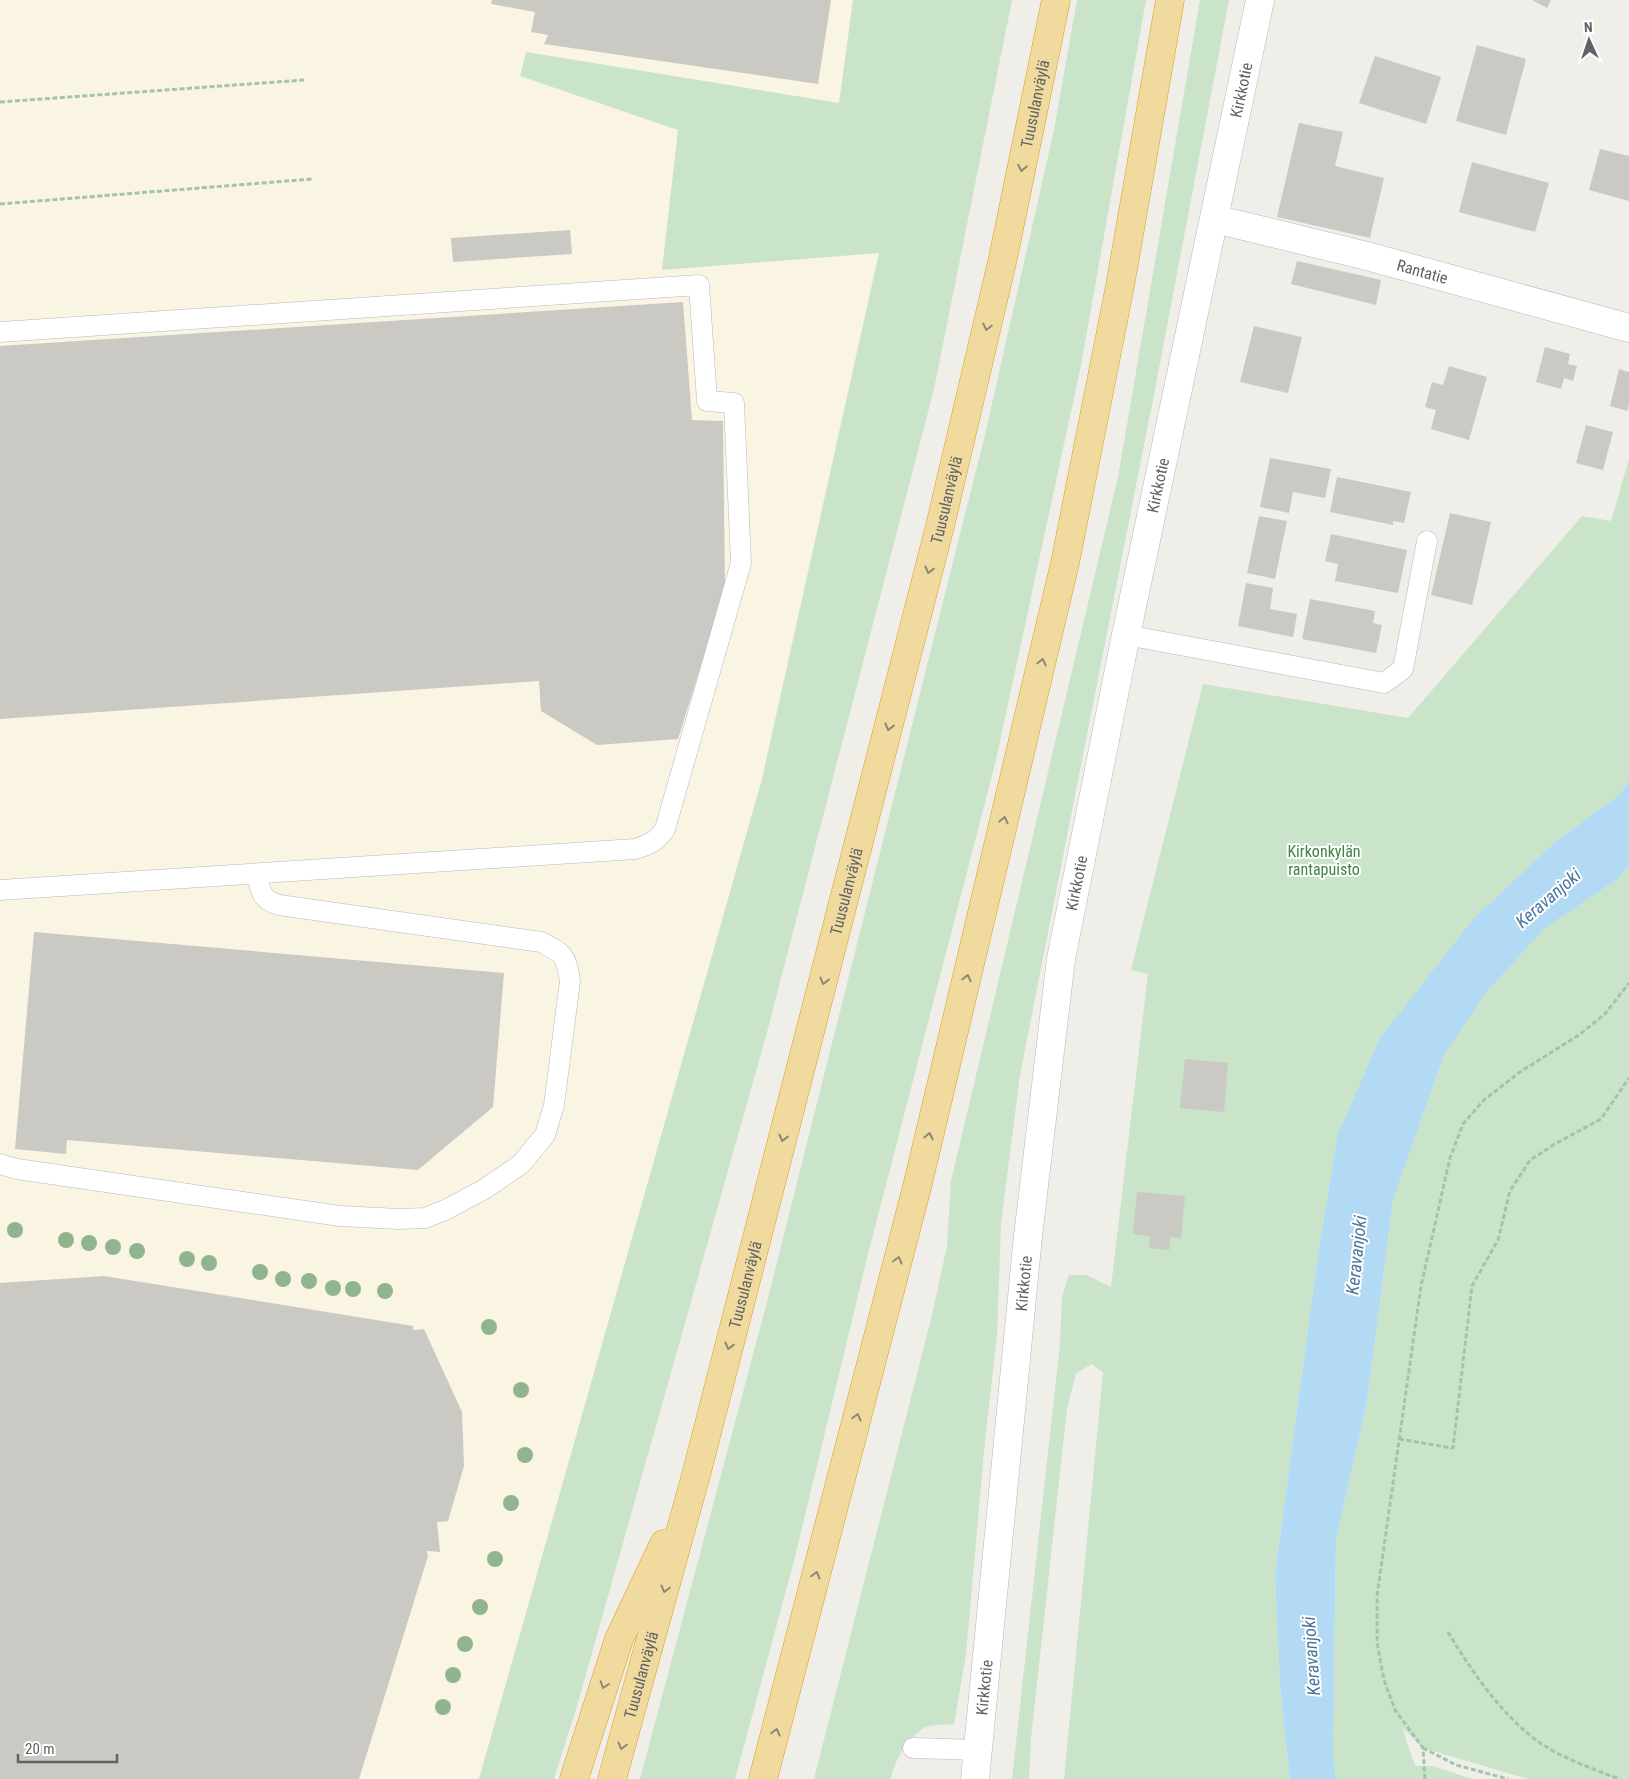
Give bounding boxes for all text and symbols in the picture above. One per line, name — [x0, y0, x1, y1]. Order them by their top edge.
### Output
north arrow — [1564, 15, 1614, 65]
text: N — [1584, 19, 1593, 35]
street label: Tuusulanväylä — [1016, 58, 1053, 150]
street label: Kirkkotie — [1226, 61, 1256, 119]
one-way arrow — [1017, 163, 1027, 172]
street label: Rantatie — [1395, 255, 1450, 287]
one-way arrow — [982, 322, 993, 331]
street label: Tuusulanväylä — [926, 454, 966, 546]
street label: Kirkkotie — [1143, 456, 1173, 514]
one-way arrow — [924, 565, 934, 573]
one-way arrow — [1036, 657, 1047, 666]
one-way arrow — [884, 723, 894, 731]
one-way arrow — [998, 815, 1009, 824]
park label: Kirkonkylän rantapuisto — [1287, 842, 1361, 879]
street label: Tuusulanväylä — [826, 846, 866, 937]
street label: Kirkkotie — [1061, 854, 1091, 912]
water label: Keravanjoki — [1511, 863, 1586, 932]
one-way arrow — [961, 973, 972, 982]
one-way arrow — [819, 976, 830, 985]
one-way arrow — [923, 1132, 934, 1140]
one-way arrow — [778, 1134, 789, 1142]
water label: Keravanjoki — [1341, 1213, 1371, 1296]
street label: Tuusulanväylä — [725, 1239, 765, 1330]
street label: Kirkkotie — [1011, 1255, 1036, 1312]
one-way arrow — [892, 1256, 903, 1264]
one-way arrow — [725, 1342, 735, 1350]
one-way arrow — [851, 1413, 862, 1422]
one-way arrow — [811, 1571, 821, 1579]
one-way arrow — [660, 1585, 670, 1593]
water label: Keravanjoki — [1298, 1615, 1324, 1696]
street label: Tuusulanväylä — [620, 1629, 662, 1721]
street label: Kirkkotie — [972, 1659, 996, 1716]
one-way arrow — [600, 1681, 610, 1689]
one-way arrow — [770, 1728, 780, 1736]
scale bar — [18, 1732, 116, 1764]
text: 20 m — [25, 1740, 55, 1758]
one-way arrow — [617, 1741, 627, 1749]

